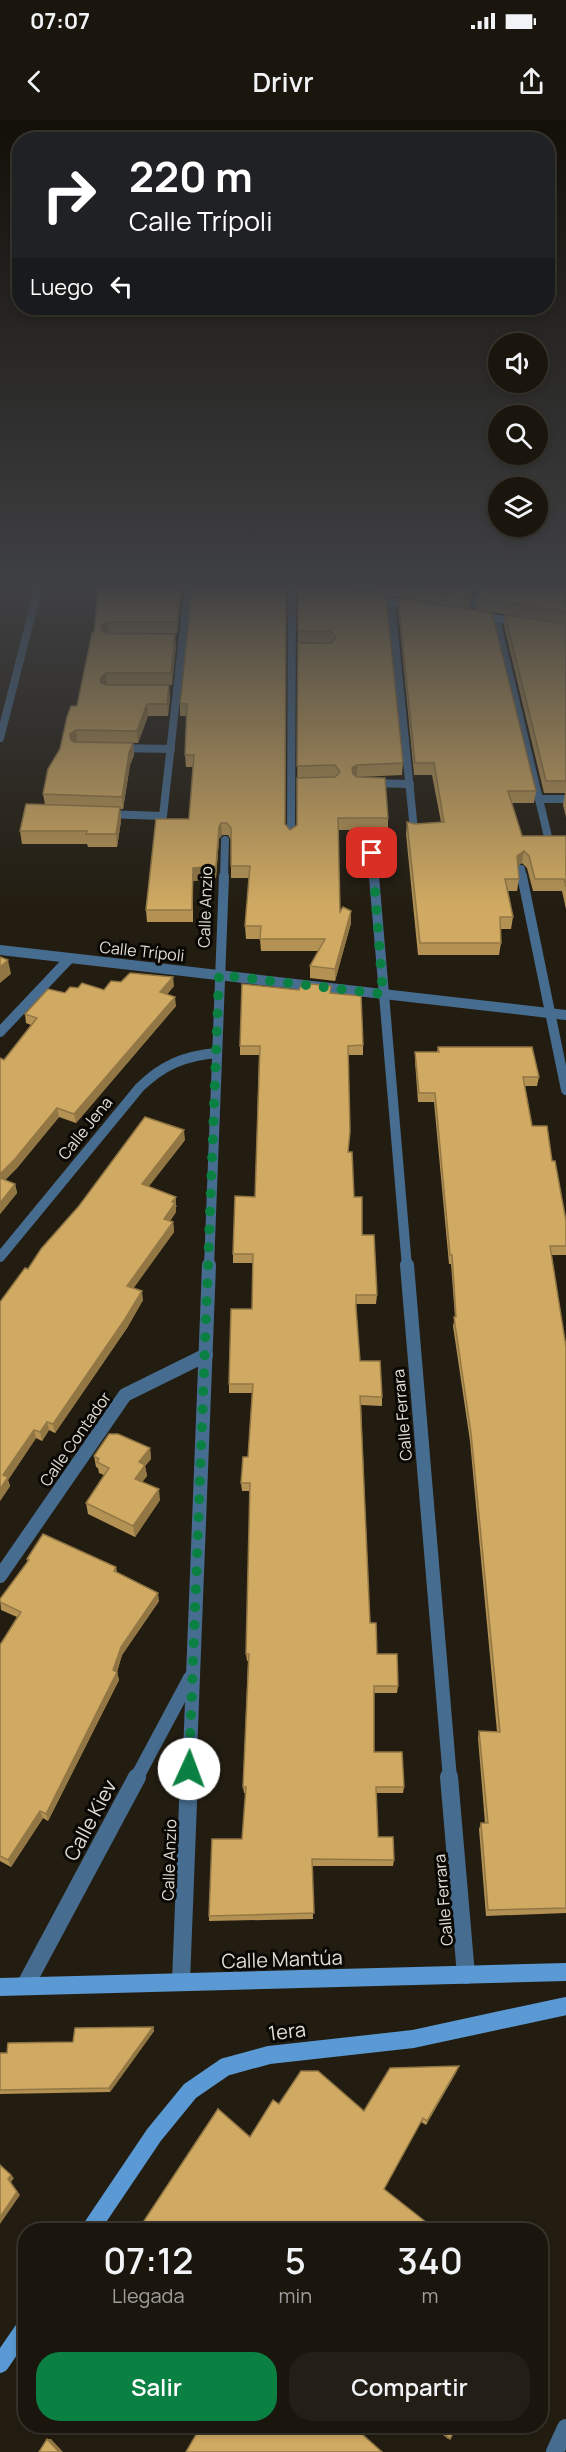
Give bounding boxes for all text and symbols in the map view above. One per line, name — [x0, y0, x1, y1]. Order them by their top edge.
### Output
text: 07:07 — [30, 6, 90, 36]
text: Drivr — [252, 63, 314, 100]
icon: back — [18, 65, 51, 98]
icon: share — [515, 65, 548, 98]
text: 220 m — [129, 147, 253, 205]
icon: right — [30, 156, 108, 234]
text: Calle Trípoli — [129, 202, 272, 239]
icon: left — [105, 270, 138, 303]
text: Luego — [30, 272, 93, 302]
map controls — [488, 333, 548, 537]
button: sound — [488, 333, 548, 393]
button: search — [488, 405, 548, 465]
button: layers — [488, 477, 548, 537]
pin — [346, 827, 397, 878]
icon: arrive — [355, 836, 388, 869]
street label: Calle Anzio — [193, 866, 217, 948]
street label: Calle Trípoli — [99, 936, 185, 966]
street label: Calle Jena — [53, 1092, 117, 1164]
street label: Calle Ferrara — [387, 1368, 417, 1462]
street label: Calle Contador — [34, 1387, 116, 1491]
position arrow — [157, 1737, 221, 1801]
street label: Calle Kiev — [57, 1775, 123, 1865]
street label: Calle Anzio — [157, 1819, 181, 1901]
street label: Calle Ferrara — [428, 1853, 458, 1947]
street label: Calle Mantúa — [221, 1943, 343, 1975]
street label: 1era — [267, 2015, 307, 2047]
text: 07:12 — [103, 2236, 193, 2285]
text: 5 — [285, 2236, 306, 2285]
text: 340 — [397, 2236, 463, 2285]
text: Llegada — [112, 2282, 185, 2309]
text: min — [279, 2282, 312, 2309]
text: m — [422, 2282, 439, 2309]
button: Salir — [36, 2352, 277, 2421]
button: Compartir — [289, 2352, 530, 2421]

